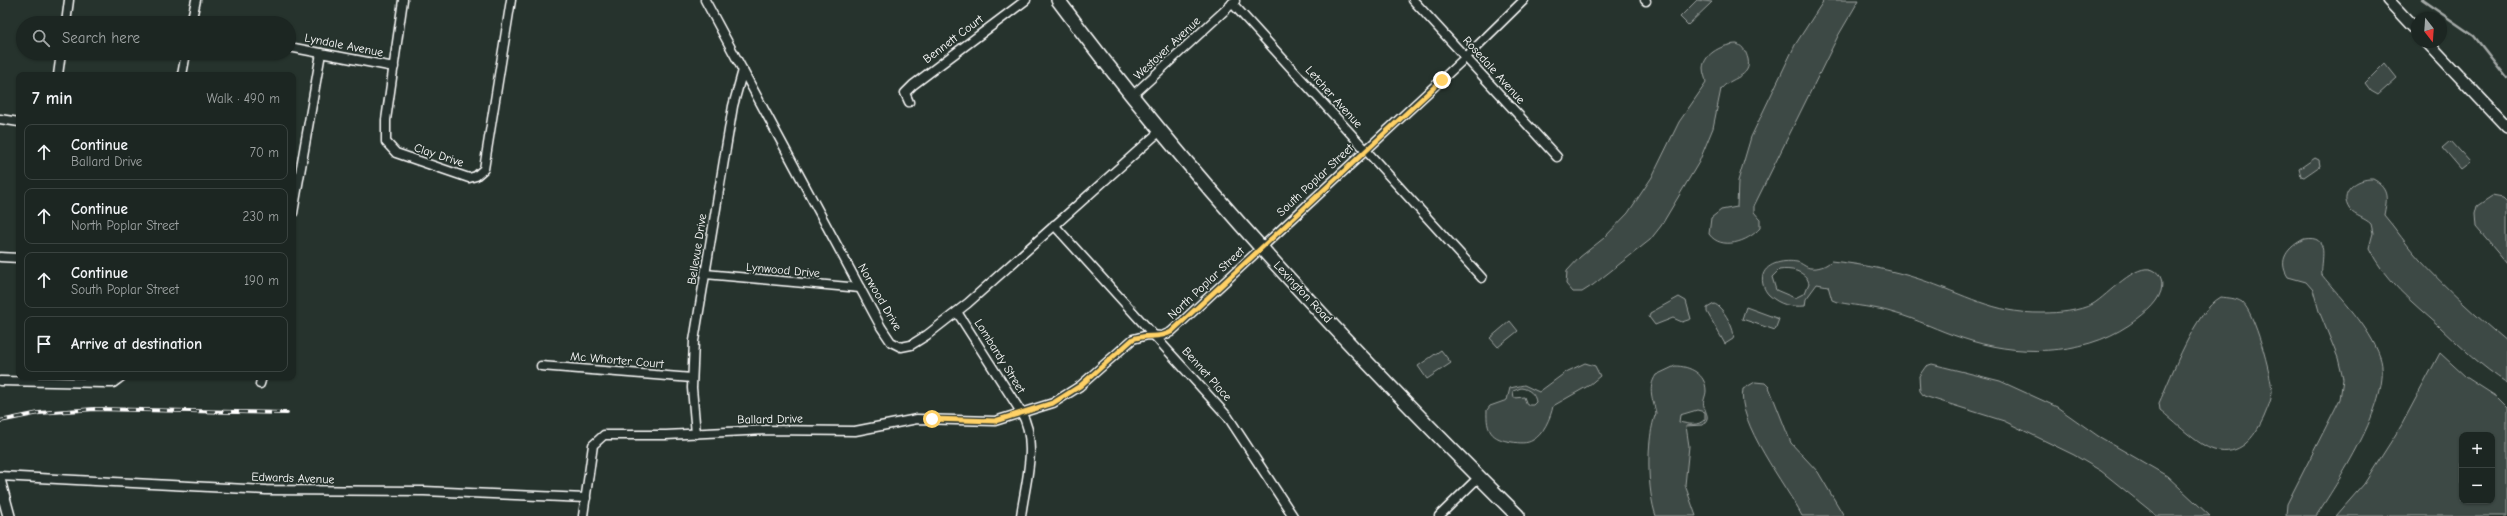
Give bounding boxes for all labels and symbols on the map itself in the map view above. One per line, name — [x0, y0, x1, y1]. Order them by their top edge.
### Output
street label: Bennett Court — [920, 12, 986, 66]
north arrow — [2411, 12, 2447, 48]
street label: Westover Avenue — [1131, 14, 1203, 82]
street label: Lyndale Avenue — [304, 31, 384, 59]
street label: Rosedale Avenue — [1460, 33, 1528, 107]
street label: Letcher Avenue — [1303, 63, 1365, 131]
route end — [1433, 71, 1451, 89]
street label: Clay Drive — [412, 140, 466, 170]
street label: South Poplar Street — [1274, 141, 1357, 219]
street label: Bellevue Drive — [684, 212, 710, 286]
street label: North Poplar Street — [1165, 244, 1248, 322]
street label: Lexington Road — [1271, 258, 1335, 326]
street label: Lynwood Drive — [746, 260, 820, 280]
street label: Norwood Drive — [855, 261, 905, 333]
street label: Lombardy Street — [972, 316, 1029, 396]
street label: Bennet Place — [1179, 344, 1235, 404]
street label: Mc Whorter Court — [570, 349, 665, 371]
route start — [923, 410, 941, 428]
street label: Ballard Drive — [737, 411, 803, 427]
street label: Edwards Avenue — [251, 470, 335, 486]

